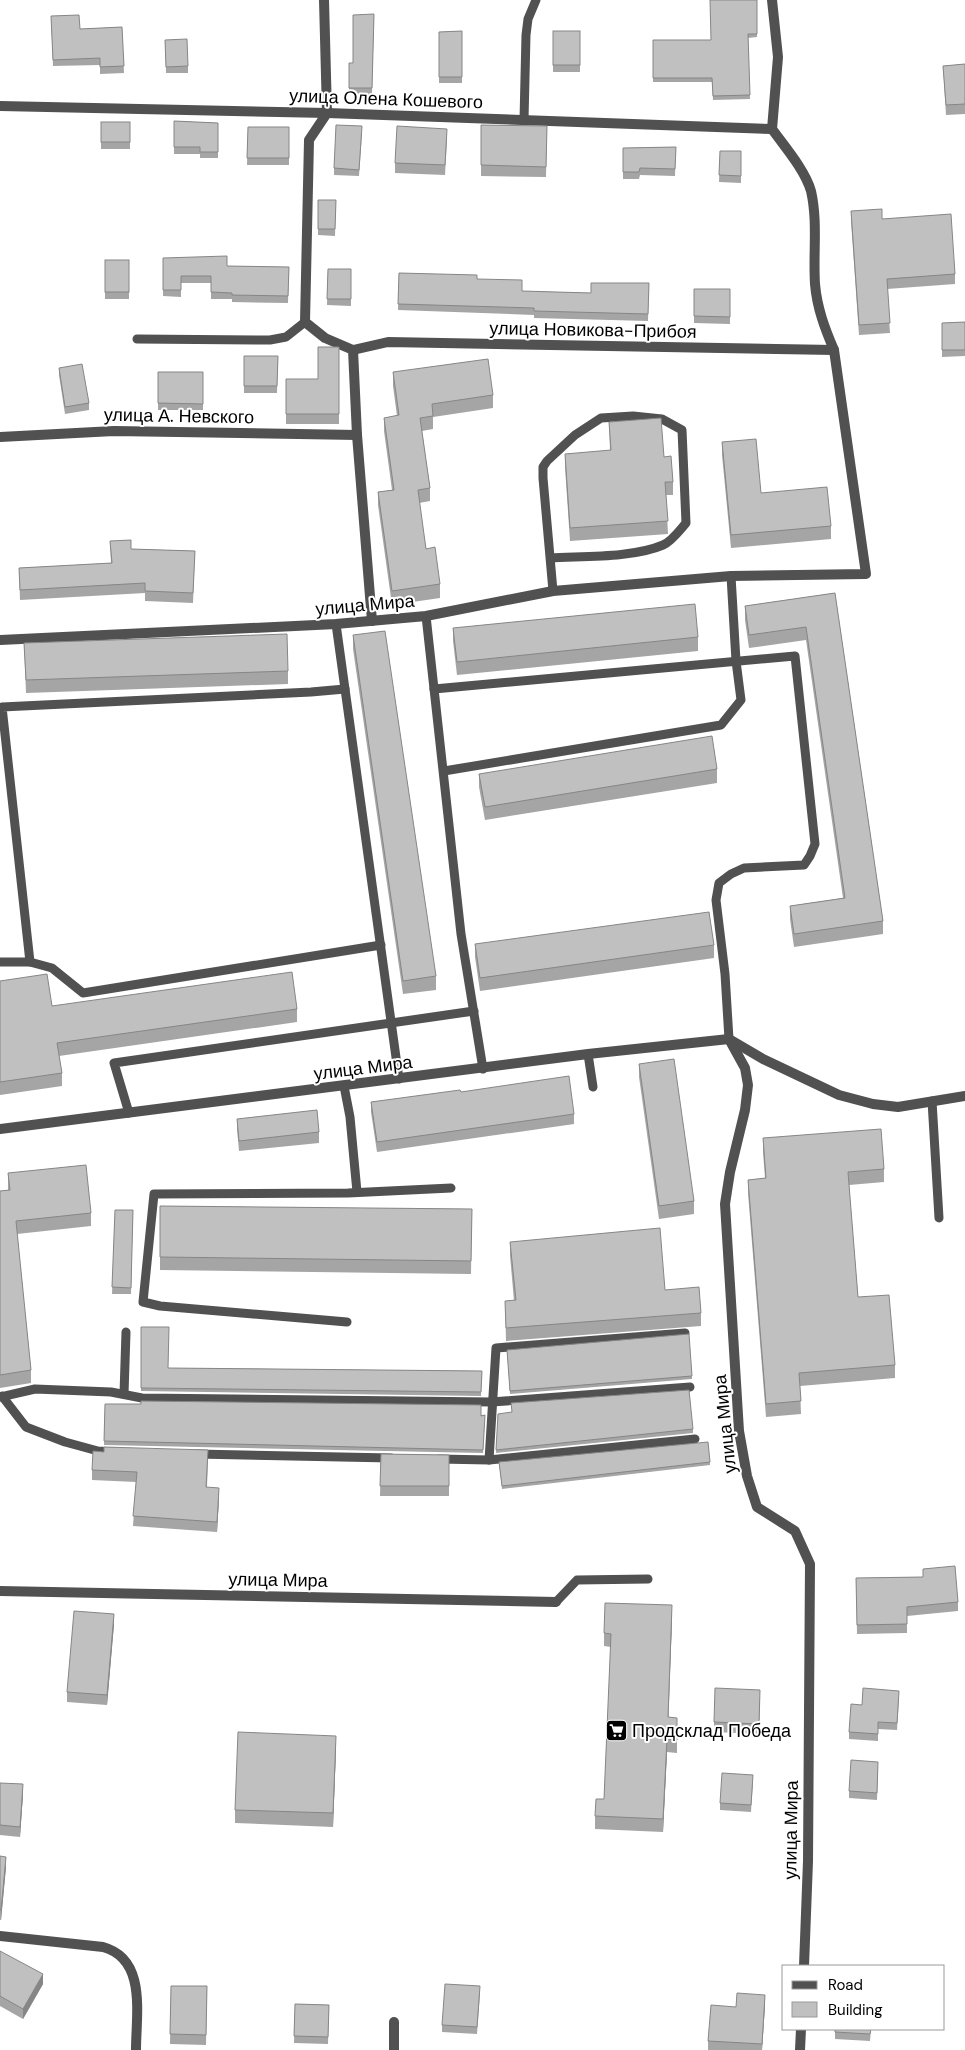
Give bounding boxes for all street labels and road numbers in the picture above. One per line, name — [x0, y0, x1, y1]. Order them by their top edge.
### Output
street label: улица Олена Кошевого — [289, 84, 483, 114]
street label: улица Новикова-Прибоя — [489, 316, 697, 344]
street label: улица А. Невского — [104, 403, 254, 429]
street label: улица Мира — [314, 589, 417, 621]
street label: улица Мира — [312, 1050, 415, 1086]
street label: улица Мира — [708, 1372, 742, 1475]
street label: улица Мира — [228, 1567, 329, 1593]
street label: улица Мира — [778, 1779, 804, 1880]

